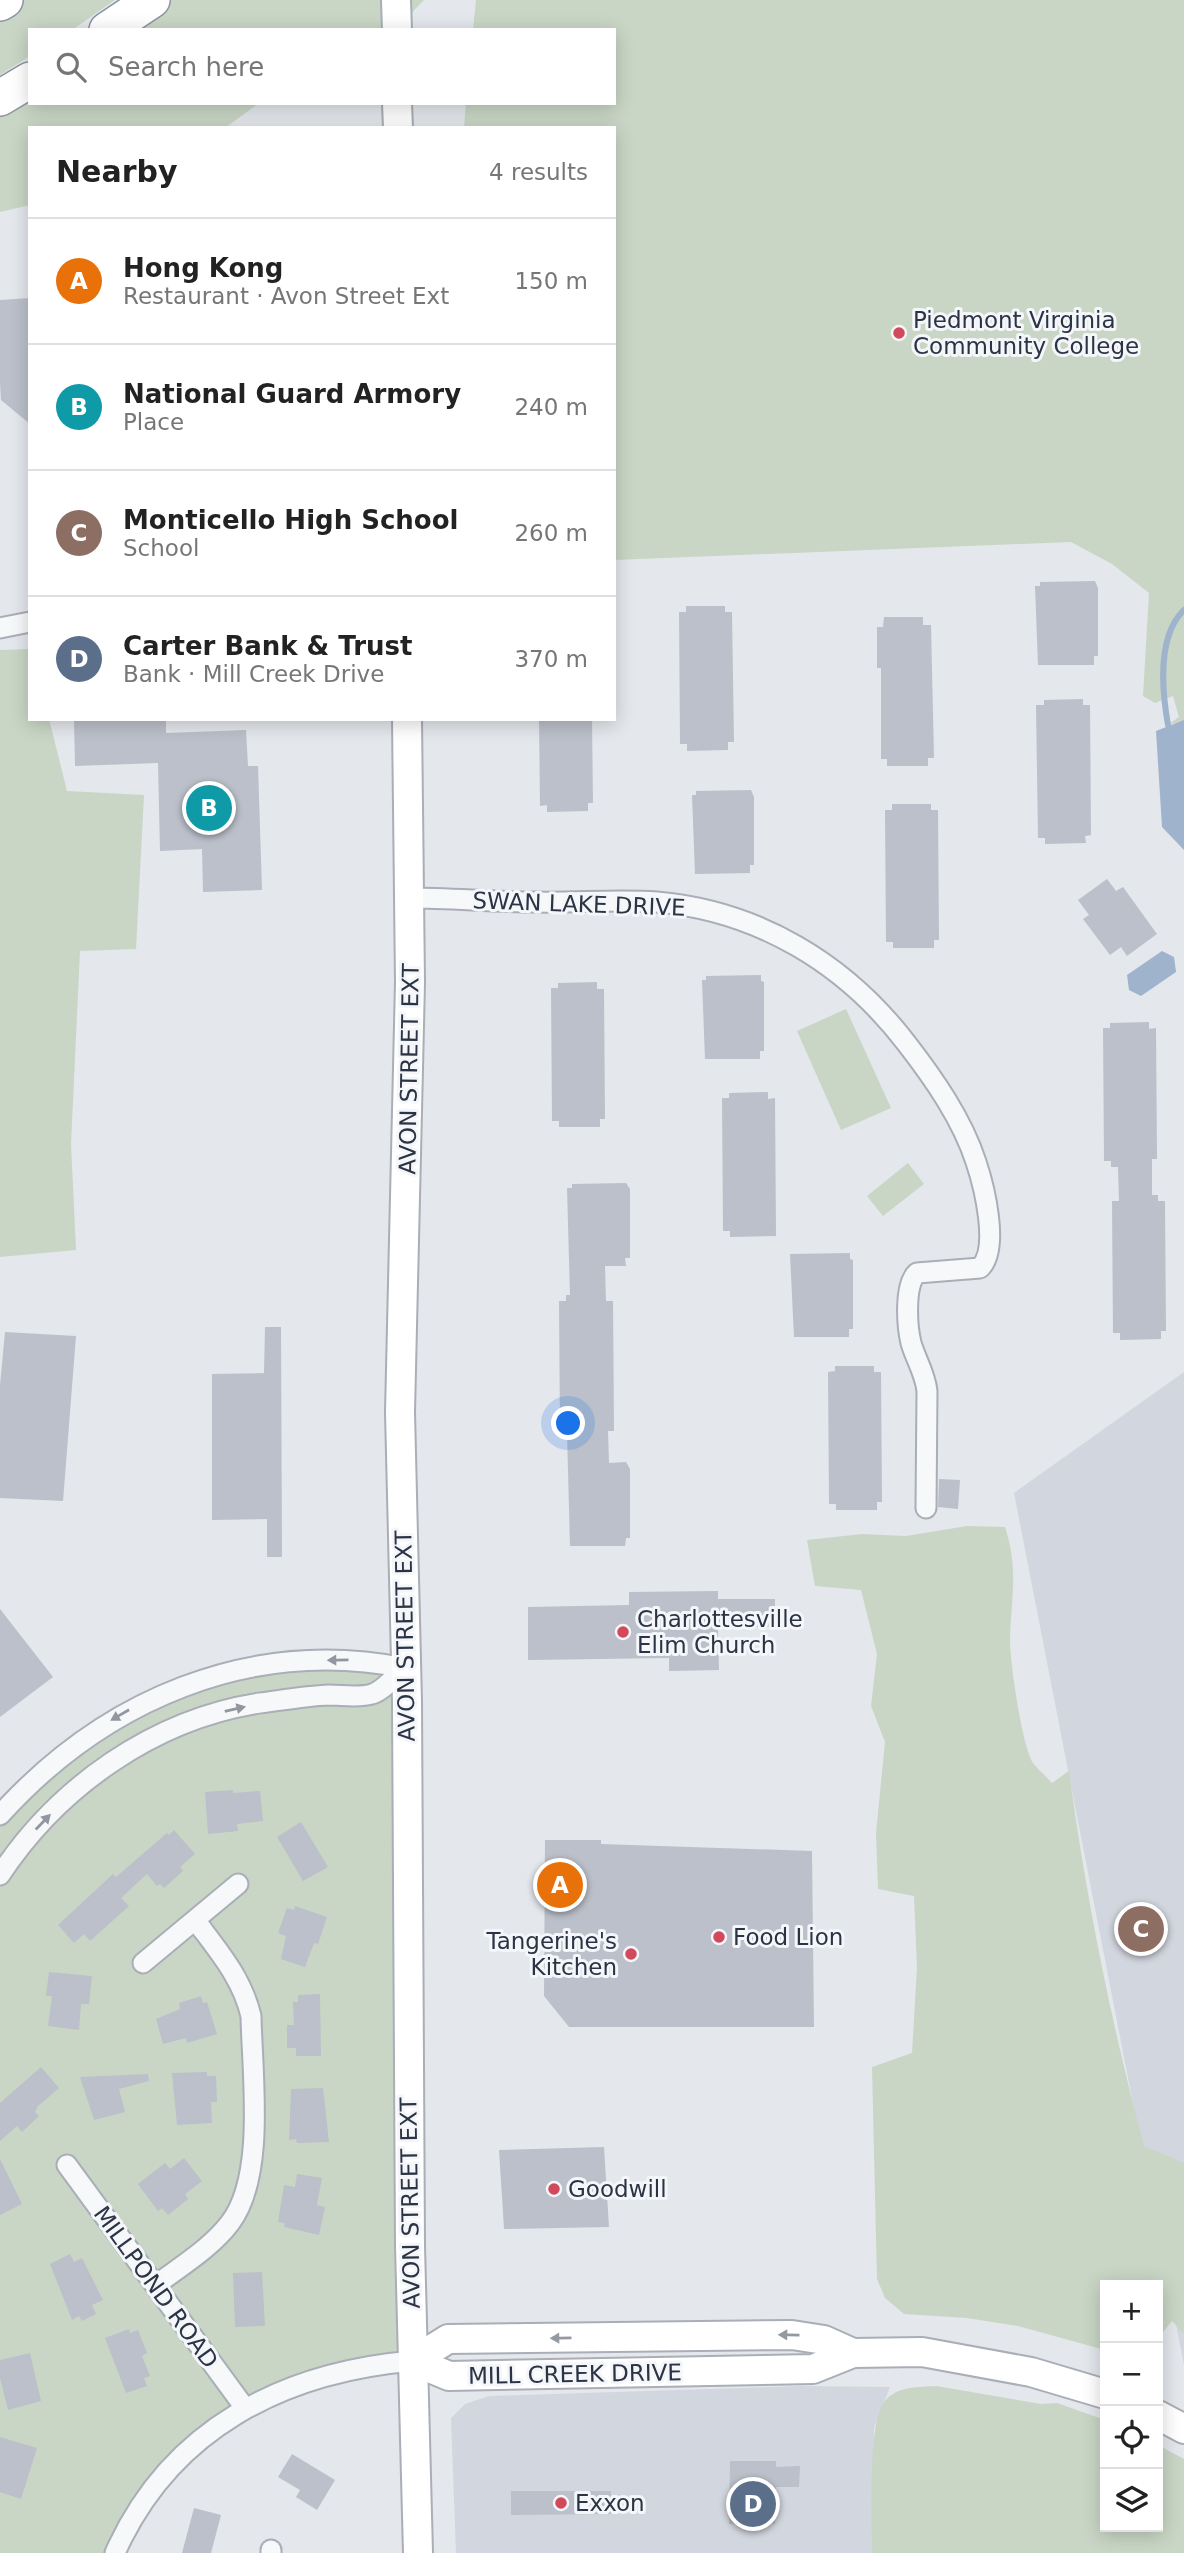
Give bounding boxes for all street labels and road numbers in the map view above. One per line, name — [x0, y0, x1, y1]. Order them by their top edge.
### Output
street label: SWAN LAKE DRIVE — [472, 887, 686, 921]
street label: AVON STREET EXT — [394, 962, 424, 1175]
street label: AVON STREET EXT — [390, 1529, 420, 1742]
street label: AVON STREET EXT — [395, 2096, 425, 2309]
street label: MILLPOND ROAD — [89, 2201, 223, 2373]
street label: MILL CREEK DRIVE — [468, 2359, 682, 2389]

